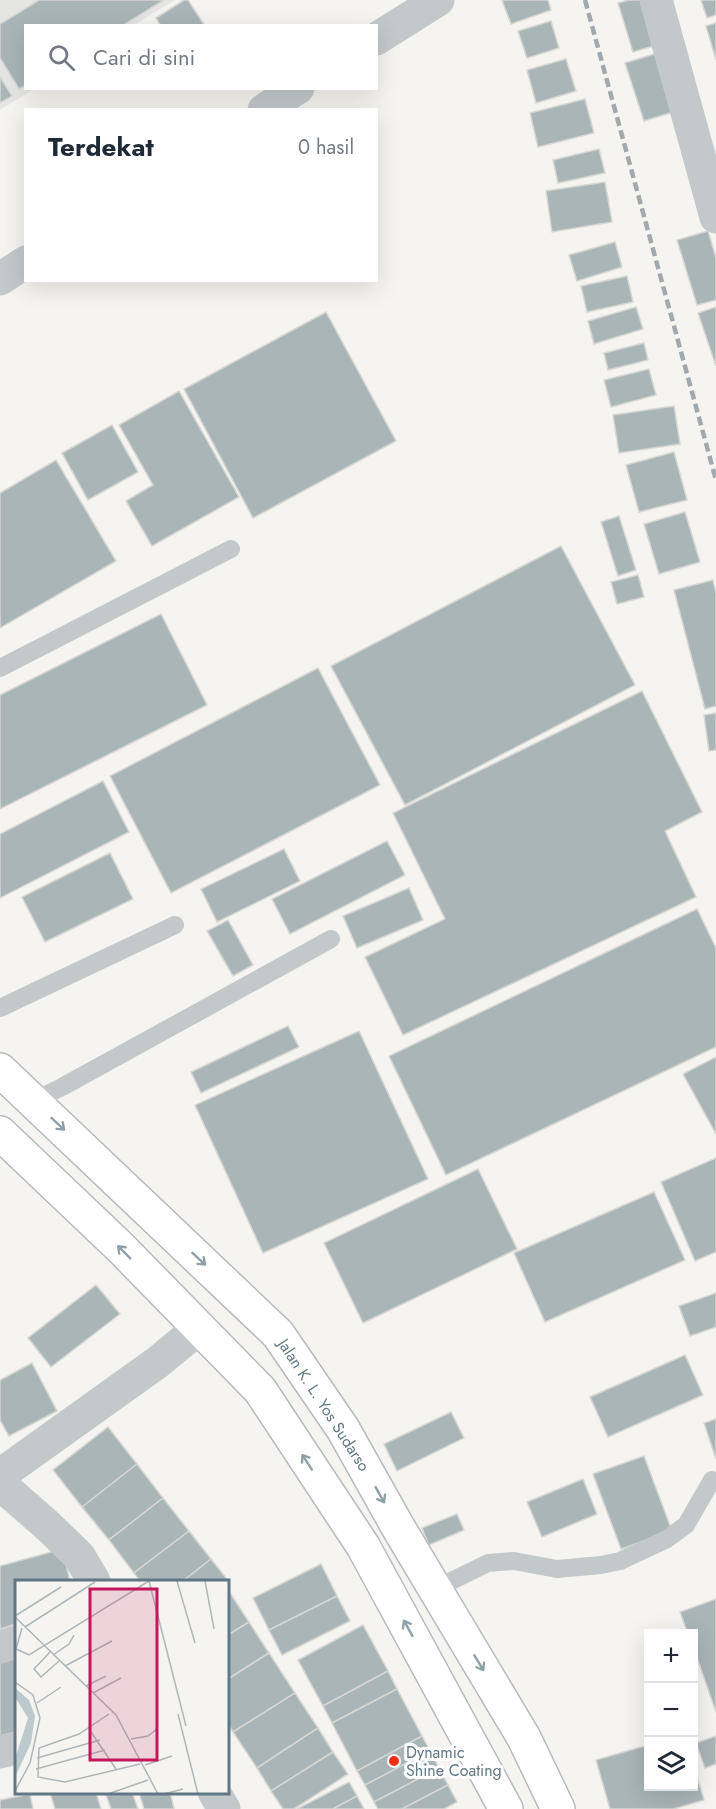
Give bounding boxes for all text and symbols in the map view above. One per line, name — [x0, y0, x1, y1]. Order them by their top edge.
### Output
search box — [24, 24, 378, 90]
icon: search — [45, 41, 78, 74]
text: Cari di sini — [93, 41, 195, 73]
text: Terdekat — [48, 128, 154, 166]
text: 0 hasil — [298, 133, 354, 162]
one-way arrow — [50, 1117, 65, 1132]
one-way arrow — [117, 1245, 132, 1260]
one-way arrow — [192, 1251, 207, 1266]
street label: Jalan K. L. Yos Sudarso — [271, 1332, 376, 1476]
one-way arrow — [301, 1454, 313, 1470]
one-way arrow — [374, 1486, 386, 1503]
inset map — [15, 1580, 230, 1794]
one-way arrow — [402, 1620, 414, 1637]
map controls — [644, 1629, 698, 1791]
button: + — [644, 1629, 698, 1683]
one-way arrow — [473, 1654, 485, 1671]
button: − — [644, 1683, 698, 1737]
button: layers — [644, 1737, 698, 1791]
place label: Dynamic Shine Coating — [406, 1741, 502, 1782]
marker: Dynamic Shine Coating — [387, 1754, 401, 1768]

